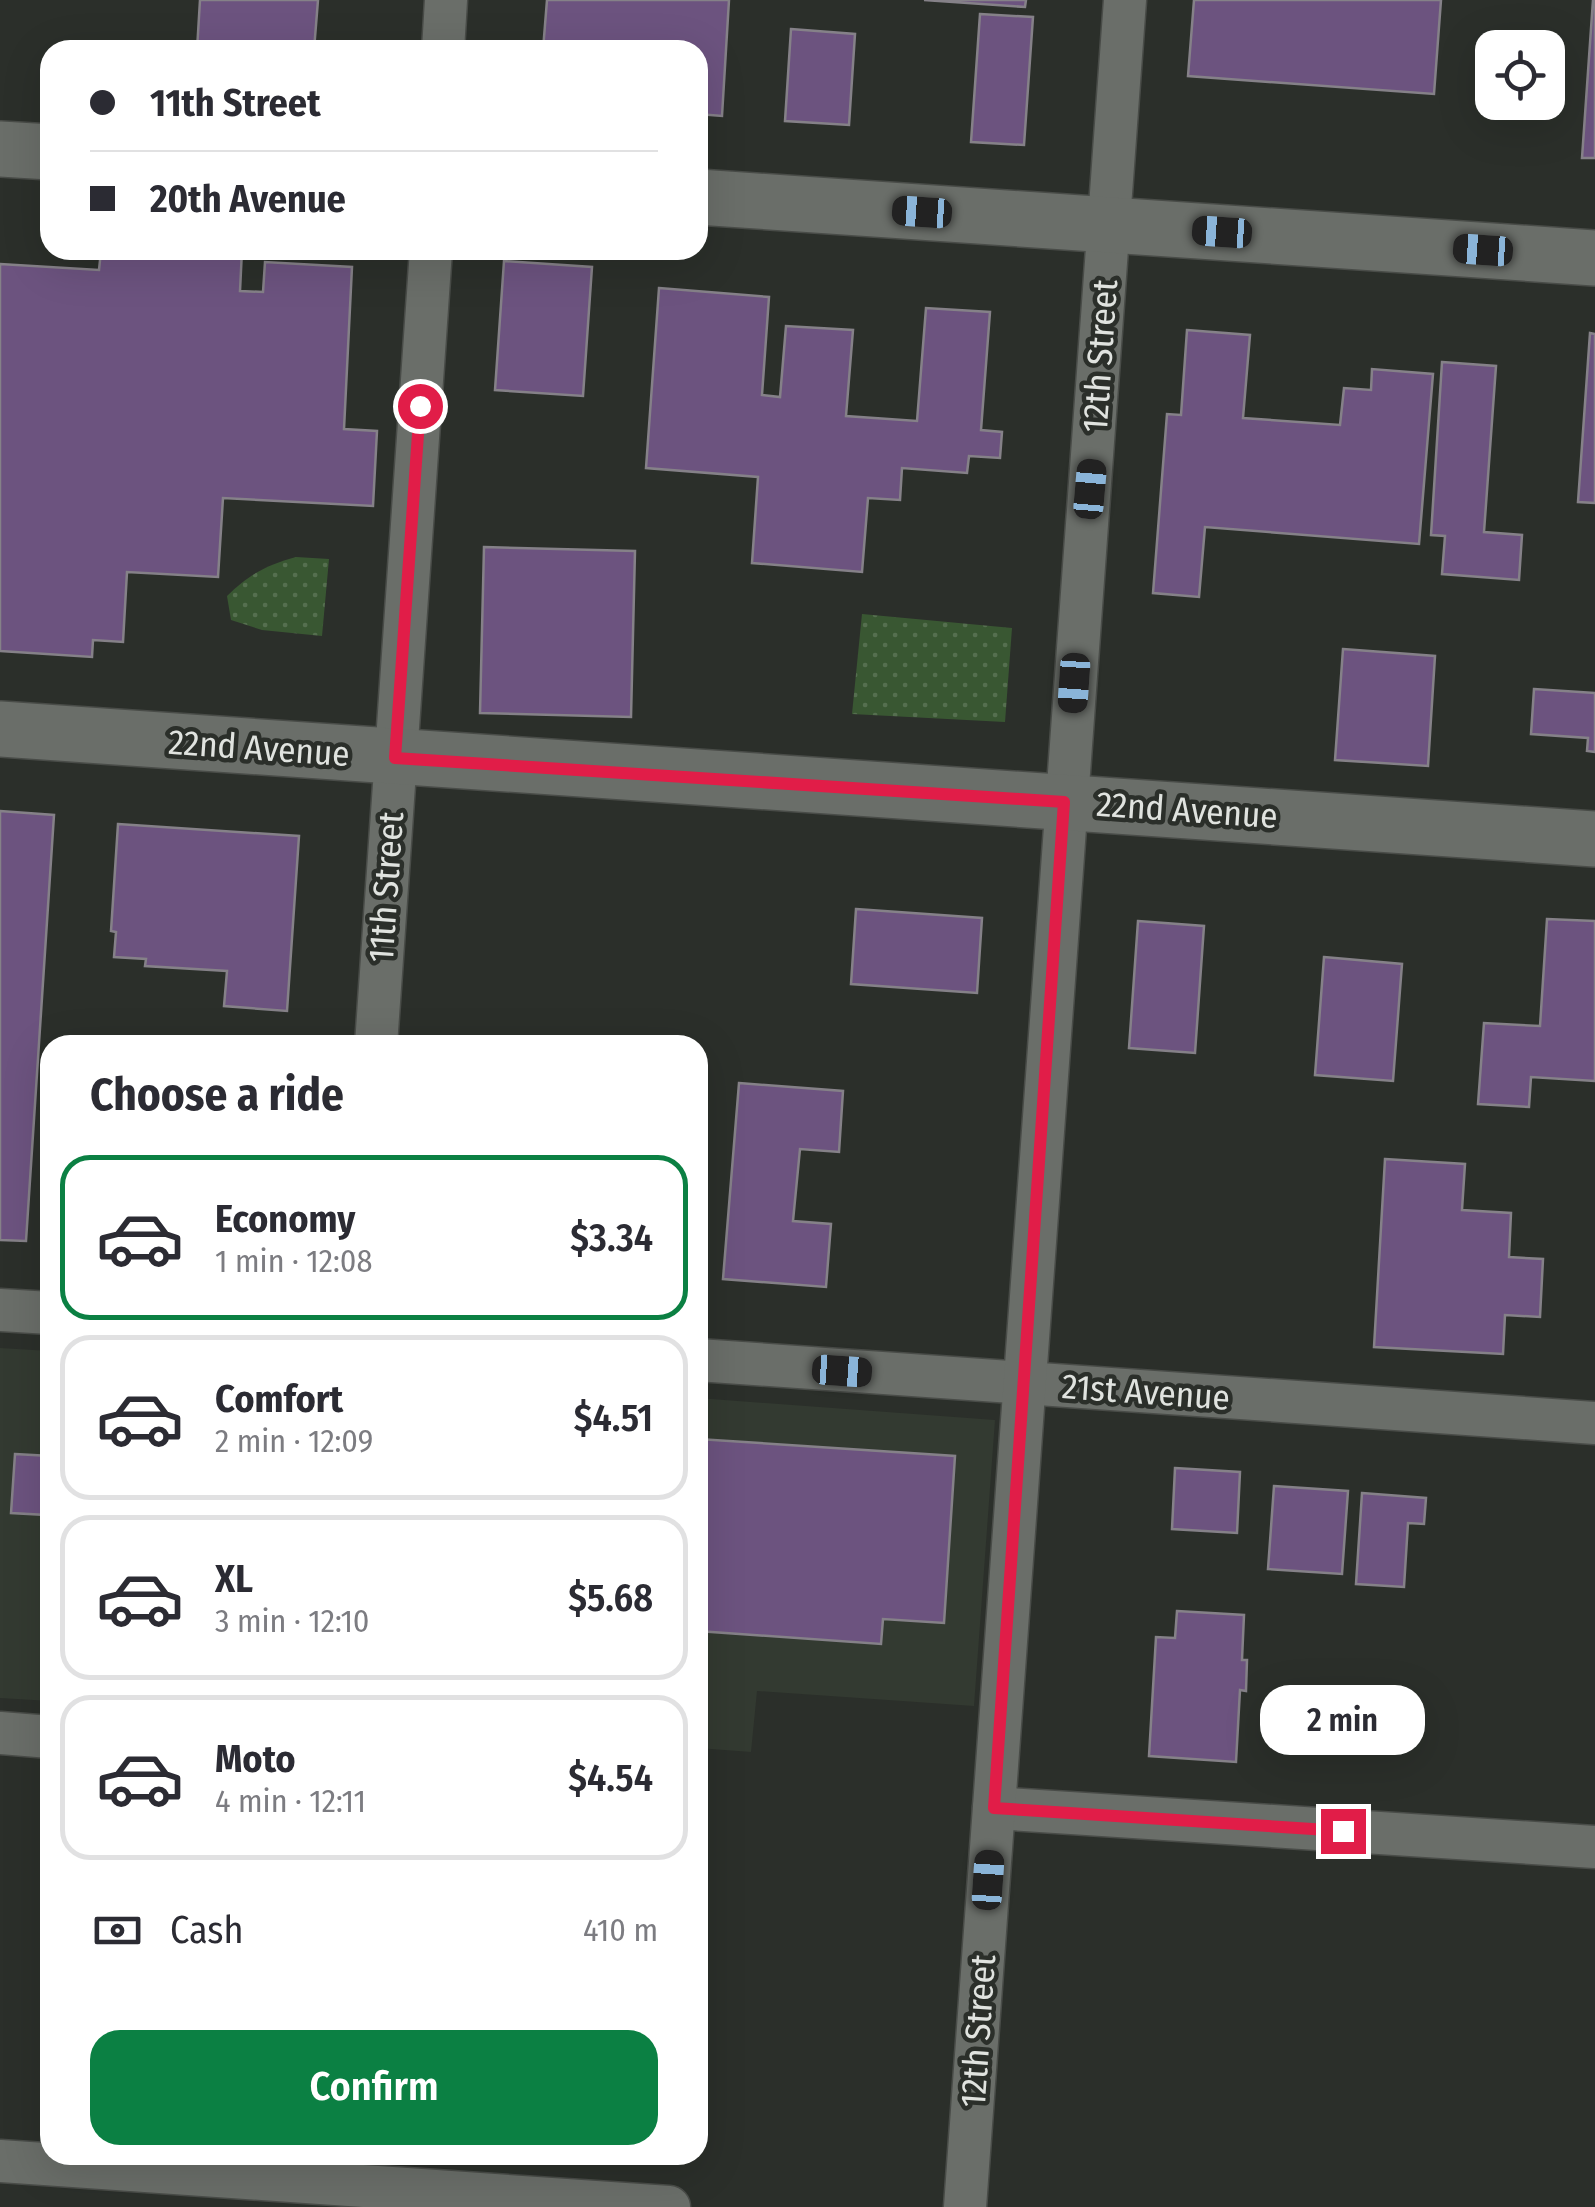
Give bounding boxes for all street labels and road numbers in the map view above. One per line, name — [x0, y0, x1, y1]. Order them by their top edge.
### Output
street label: 12th Street — [1074, 278, 1126, 434]
street label: 22nd Avenue — [167, 721, 351, 775]
street label: 22nd Avenue — [1095, 783, 1279, 837]
street label: 11th Street — [360, 810, 412, 964]
street label: 21st Avenue — [1061, 1365, 1231, 1419]
street label: 12th Street — [952, 1953, 1004, 2109]

